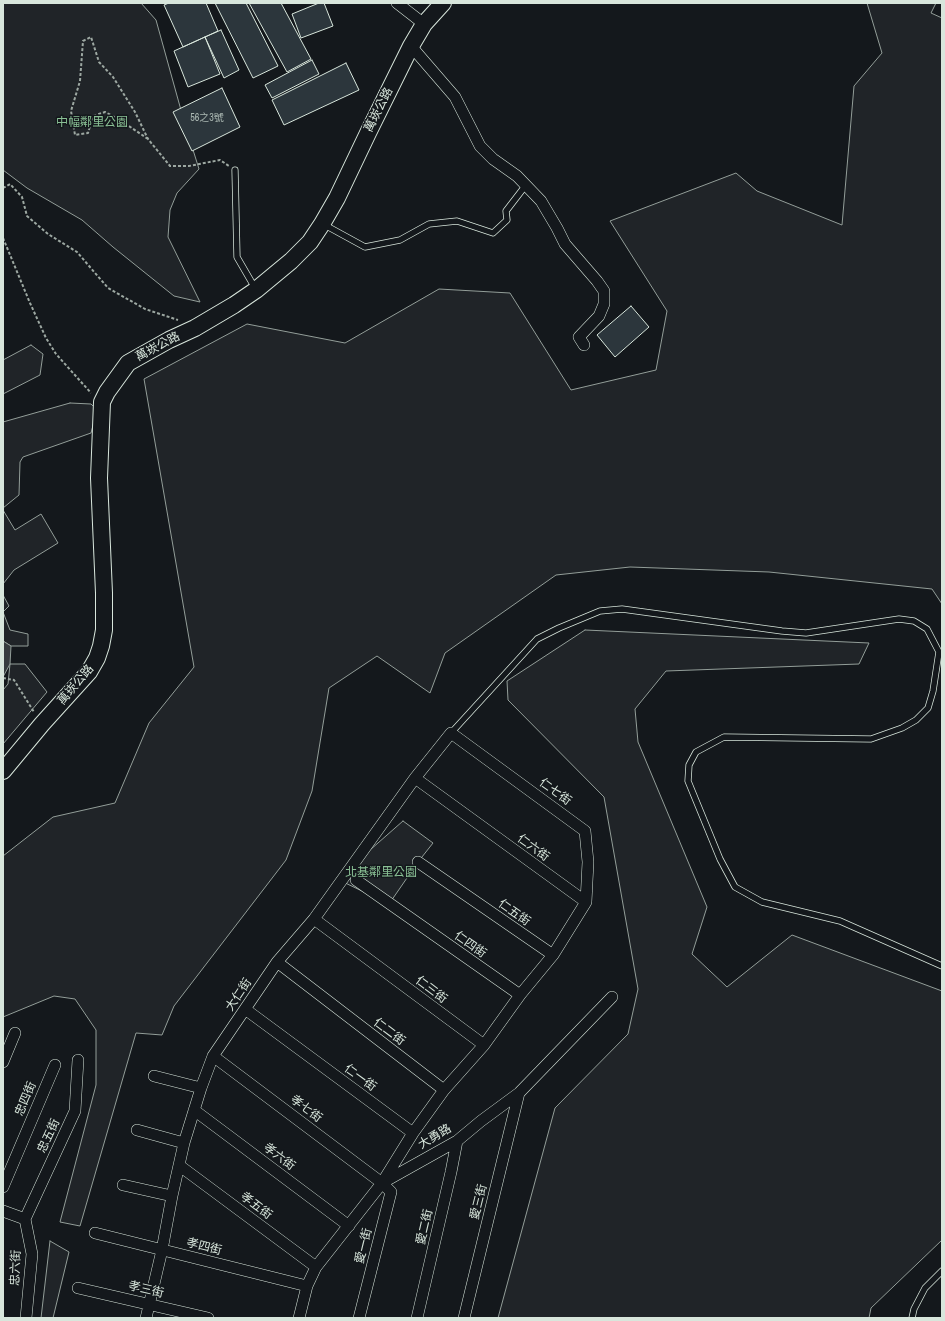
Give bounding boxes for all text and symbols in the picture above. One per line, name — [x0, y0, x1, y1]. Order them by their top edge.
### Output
street label: 萬崁公路 — [362, 85, 396, 135]
house number: 56之3號 — [190, 112, 224, 124]
park label: 中幅鄰里公園 — [56, 116, 128, 130]
street label: 萬崁公路 — [133, 329, 183, 365]
street label: 萬崁公路 — [55, 662, 97, 708]
street label: 仁七街 — [536, 776, 574, 808]
street label: 仁六街 — [514, 832, 552, 864]
park label: 北基鄰里公園 — [345, 866, 417, 880]
street label: 仁五街 — [495, 897, 533, 929]
street label: 仁四街 — [451, 929, 489, 961]
street label: 仁三街 — [412, 973, 450, 1007]
street label: 大仁街 — [223, 976, 255, 1014]
street label: 仁二街 — [370, 1015, 408, 1049]
street label: 仁一街 — [341, 1062, 379, 1094]
street label: 忠四街 — [12, 1080, 40, 1118]
street label: 孝七街 — [287, 1092, 325, 1126]
street label: 忠五街 — [35, 1117, 63, 1155]
street label: 大勇路 — [416, 1122, 454, 1152]
street label: 孝六街 — [260, 1140, 298, 1174]
street label: 愛三街 — [468, 1183, 490, 1221]
street label: 孝五街 — [237, 1189, 275, 1223]
street label: 愛二街 — [414, 1208, 436, 1246]
street label: 愛一街 — [353, 1227, 375, 1265]
street label: 孝四街 — [185, 1236, 223, 1258]
street label: 忠六街 — [8, 1250, 24, 1286]
street label: 孝三街 — [127, 1279, 165, 1301]

